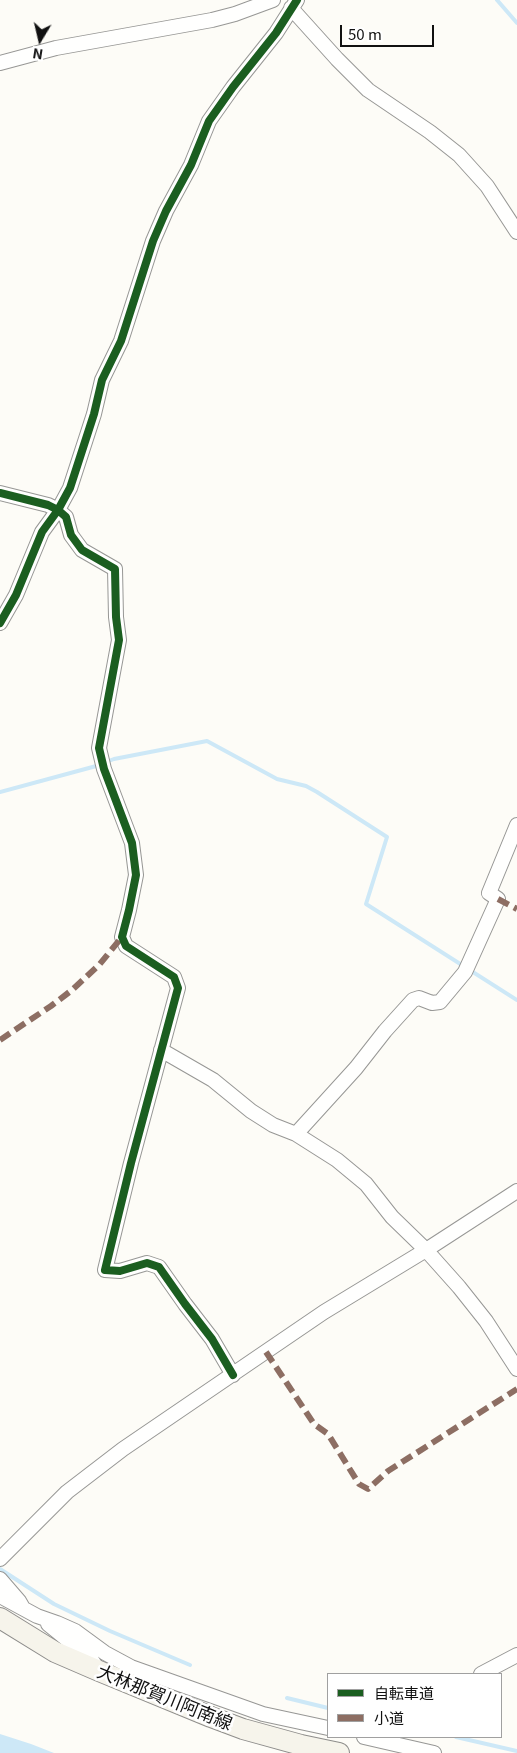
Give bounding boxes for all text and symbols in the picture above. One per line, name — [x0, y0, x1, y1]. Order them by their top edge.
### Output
north arrow — [15, 15, 65, 65]
scale bar — [342, 15, 436, 47]
text: 50 m — [348, 23, 382, 44]
text: N — [31, 44, 44, 66]
street label: 大林那賀川阿南線 — [94, 1660, 236, 1734]
legend — [327, 1673, 502, 1738]
text: 自転車道 — [374, 1682, 434, 1703]
text: 小道 — [374, 1707, 404, 1728]

